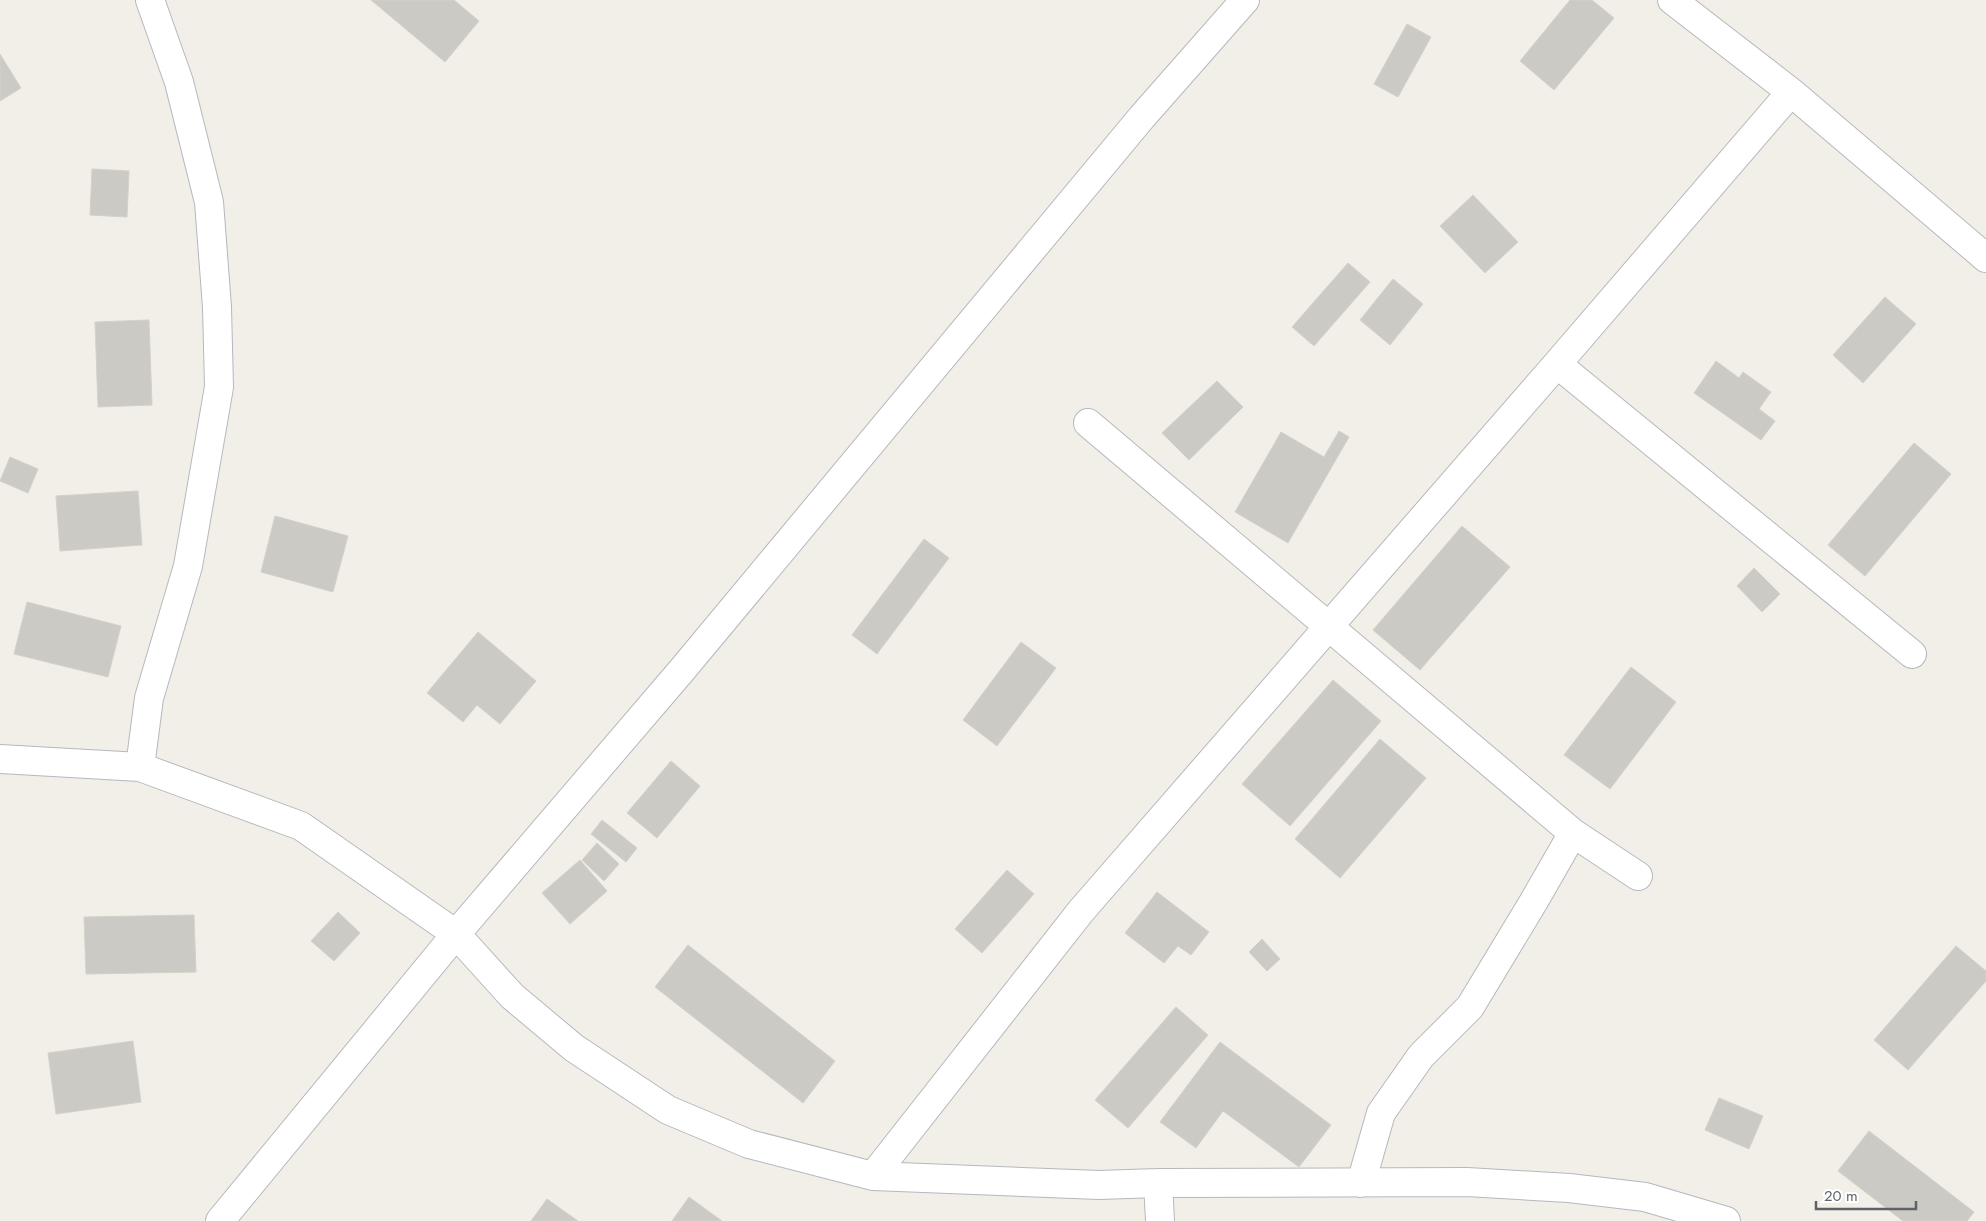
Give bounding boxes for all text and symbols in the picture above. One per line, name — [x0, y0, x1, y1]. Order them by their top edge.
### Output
scale bar — [1816, 1178, 1916, 1210]
text: 20 m — [1824, 1185, 1858, 1207]

